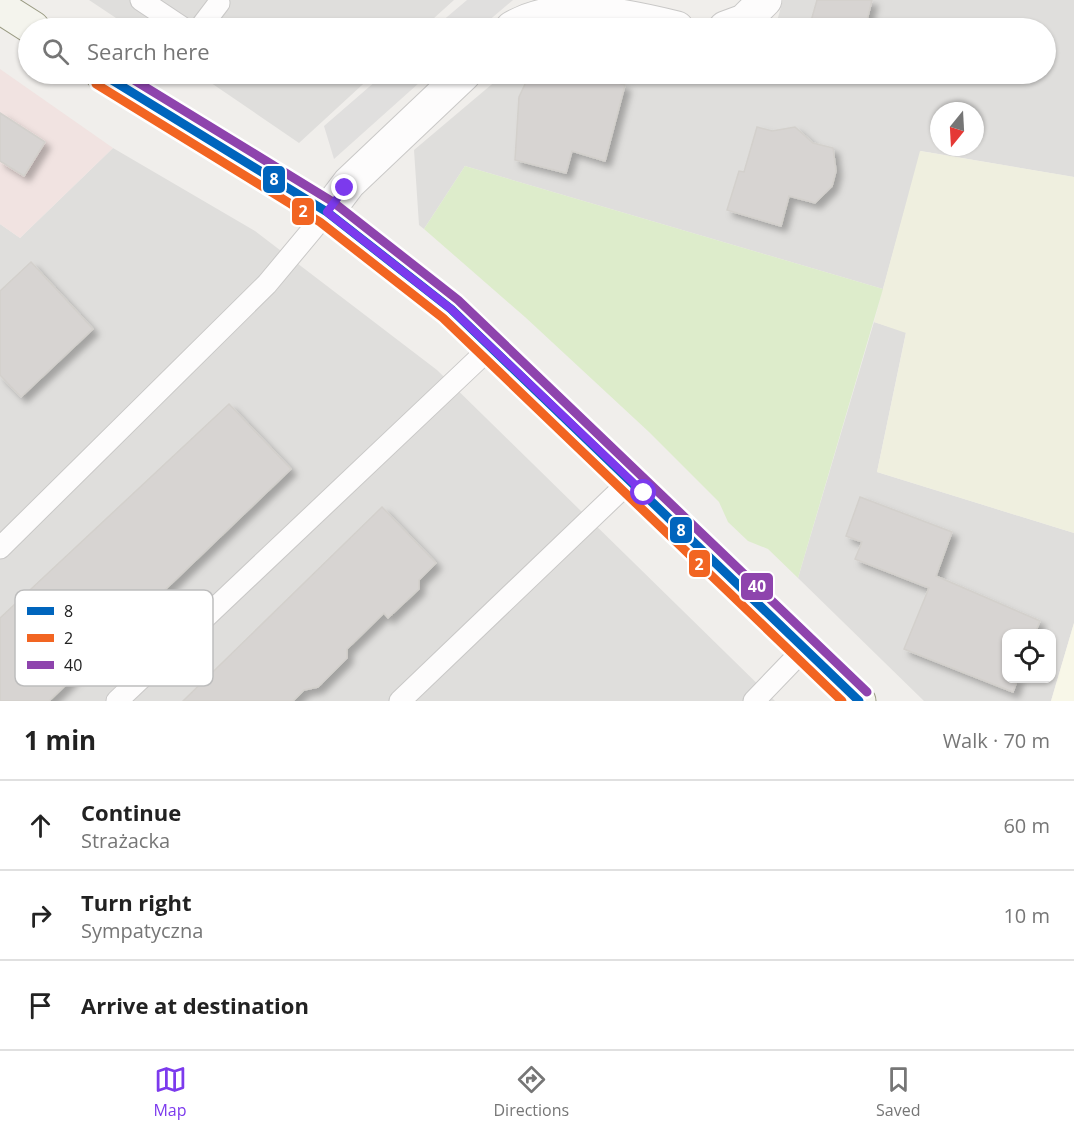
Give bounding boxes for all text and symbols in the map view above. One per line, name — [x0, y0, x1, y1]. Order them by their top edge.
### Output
search box — [18, 18, 1056, 84]
icon: search — [39, 35, 72, 68]
text: Search here — [87, 36, 210, 66]
north arrow — [930, 102, 984, 156]
line badge: 8 — [262, 165, 286, 194]
text: 8 — [269, 168, 279, 190]
route end — [331, 174, 357, 200]
line badge: 2 — [291, 197, 315, 226]
text: 2 — [298, 200, 308, 222]
route start — [630, 479, 656, 505]
line badge: 8 — [669, 516, 693, 544]
text: 8 — [676, 519, 686, 541]
line badge: 2 — [688, 549, 711, 578]
text: 2 — [694, 553, 704, 575]
line badge: 40 — [740, 572, 774, 601]
text: 40 — [748, 575, 766, 597]
legend — [15, 590, 213, 686]
text: 8 — [64, 600, 73, 622]
text: 2 — [64, 627, 73, 649]
map controls — [1002, 629, 1056, 683]
button: locate — [1002, 629, 1056, 683]
text: 40 — [64, 654, 82, 676]
text: 1 min — [24, 722, 96, 758]
text: Walk · 70 m — [943, 727, 1050, 754]
text: Continue — [81, 797, 181, 827]
icon: ahead — [24, 809, 57, 842]
text: 60 m — [1003, 812, 1050, 839]
text: Strażacka — [81, 827, 170, 854]
text: Turn right — [81, 887, 192, 917]
icon: right — [24, 899, 57, 932]
text: 10 m — [1003, 902, 1050, 929]
text: Sympatyczna — [81, 917, 203, 944]
icon: arrive — [24, 989, 57, 1022]
text: Arrive at destination — [81, 990, 309, 1020]
tab: Map — [153, 1063, 187, 1121]
tab: Directions — [493, 1063, 569, 1121]
tab: Saved — [876, 1063, 921, 1121]

